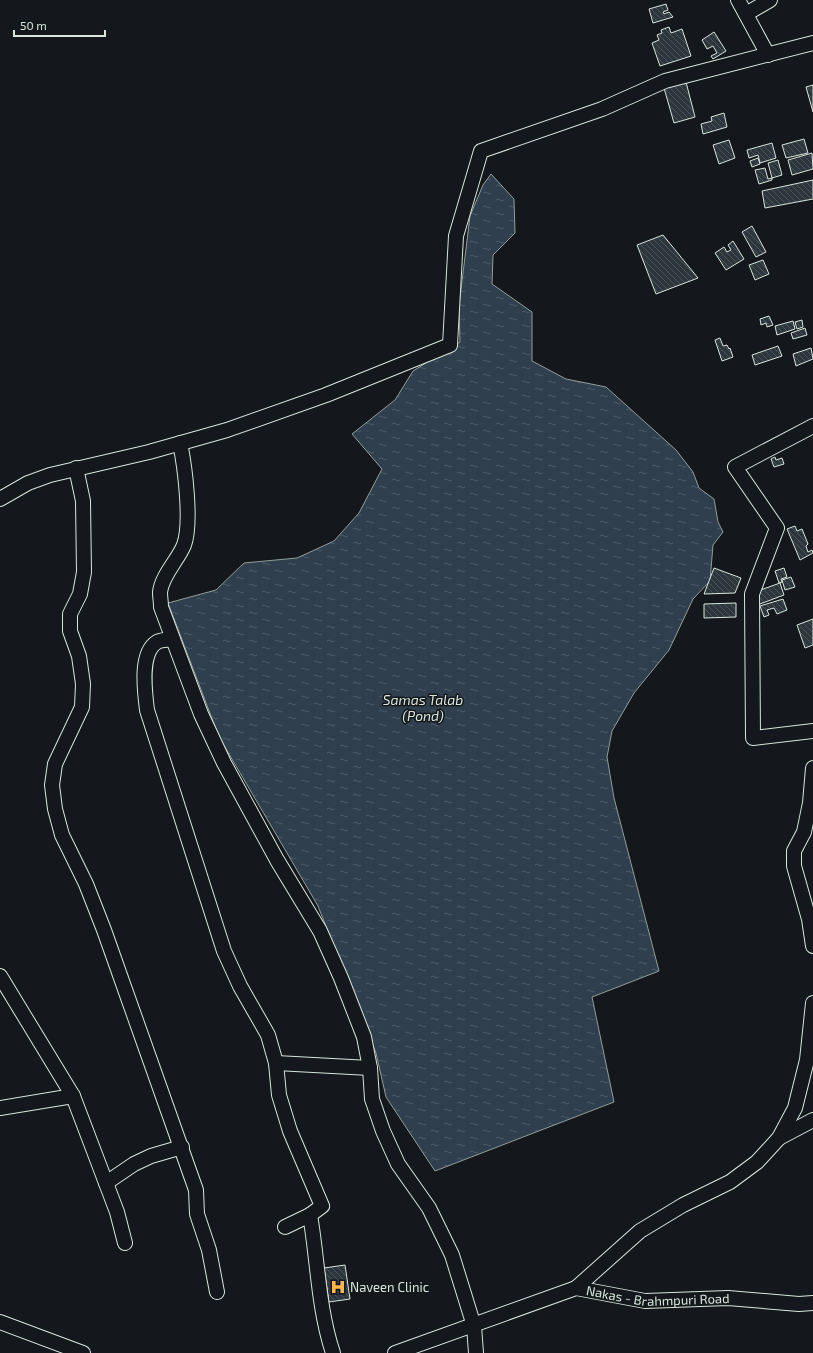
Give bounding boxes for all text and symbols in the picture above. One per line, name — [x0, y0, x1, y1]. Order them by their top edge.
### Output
scale bar — [14, 12, 105, 38]
text: 50 m — [20, 18, 47, 32]
water label: Samas Talab (Pond) — [383, 691, 463, 724]
hospital icon: Naveen Clinic — [329, 1278, 347, 1296]
place label: Naveen Clinic — [350, 1279, 429, 1295]
street label: Nakas - Brahmpuri Road — [585, 1282, 730, 1309]

